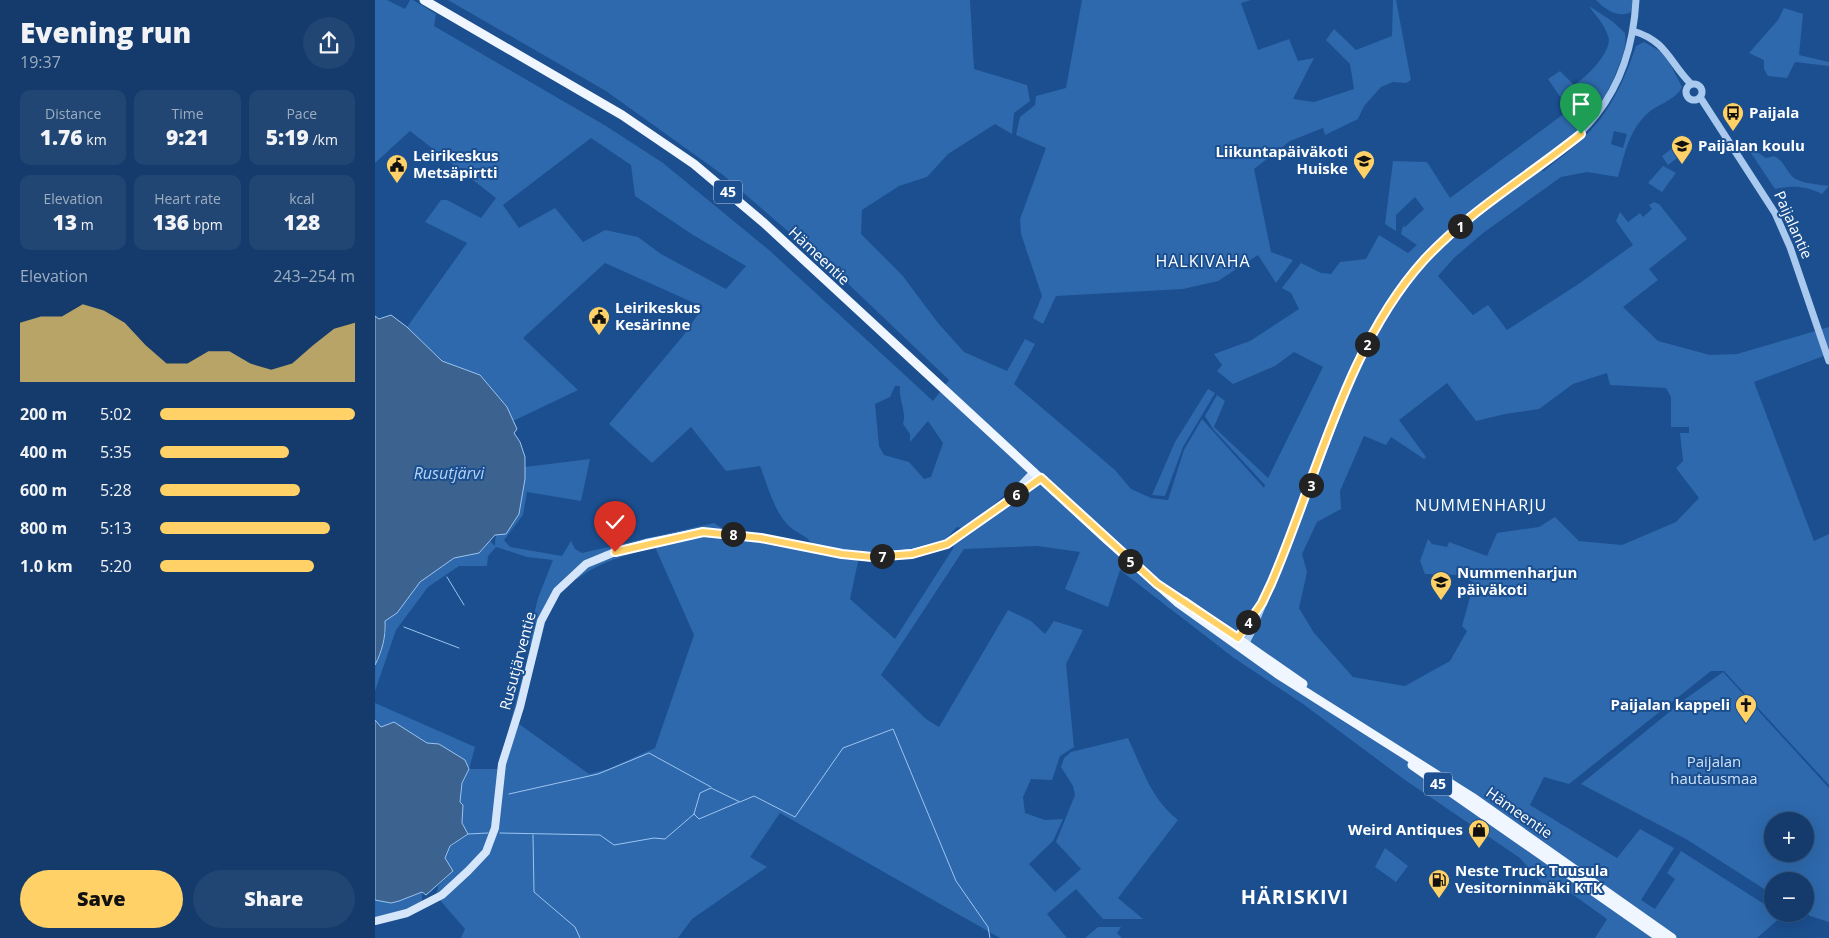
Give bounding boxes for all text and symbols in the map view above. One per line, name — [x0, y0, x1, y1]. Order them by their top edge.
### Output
text: Evening run — [20, 13, 191, 51]
button: share — [303, 17, 355, 69]
text: 19:37 — [20, 51, 61, 73]
pin — [1560, 83, 1602, 134]
icon: arrive — [1567, 90, 1595, 118]
bus stop icon: Paijala — [1721, 101, 1745, 132]
place label: Paijala — [1749, 102, 1799, 122]
text: Distance — [45, 104, 101, 123]
text: Time — [171, 104, 204, 123]
text: Pace — [286, 104, 317, 123]
text: 1.76 — [40, 123, 83, 151]
text: 9:21 — [166, 123, 209, 151]
text: 5:19 — [266, 123, 309, 151]
text: km — [83, 130, 107, 149]
text: /km — [309, 130, 338, 149]
school or university icon: Paijalan koulu — [1670, 134, 1694, 165]
place label: Paijalan koulu — [1698, 135, 1805, 155]
place label: Liikuntapäiväkoti Huiske — [1215, 141, 1348, 178]
place label: Leirikeskus Metsäpirtti — [413, 145, 499, 182]
school or university icon: Liikuntapäiväkoti Huiske — [1352, 149, 1376, 180]
public building icon: Leirikeskus Metsäpirtti — [385, 153, 409, 184]
road number: 45 — [714, 180, 742, 203]
street label: Paijalantie — [1770, 188, 1818, 262]
text: Elevation — [43, 189, 103, 208]
text: Heart rate — [154, 189, 221, 208]
text: kcal — [289, 189, 315, 208]
text: 13 — [53, 208, 77, 236]
text: 136 — [152, 208, 189, 236]
text: 128 — [283, 208, 320, 236]
pin: 1 — [1447, 214, 1473, 238]
text: m — [77, 215, 94, 234]
text: bpm — [189, 215, 223, 234]
text: 1 — [1456, 217, 1465, 236]
street label: Hämeentie — [785, 222, 855, 289]
district label: HALKIVAHA — [1155, 250, 1251, 272]
text: Elevation — [20, 265, 88, 287]
text: 243–254 m — [273, 265, 355, 287]
place label: Leirikeskus Kesärinne — [615, 297, 701, 334]
public building icon: Leirikeskus Kesärinne — [587, 305, 611, 336]
pin: 2 — [1355, 332, 1379, 356]
text: 2 — [1363, 335, 1372, 354]
text: 200 m — [20, 403, 67, 425]
text: 5:02 — [100, 403, 132, 425]
text: 400 m — [20, 441, 67, 463]
text: 5:35 — [100, 441, 132, 463]
water label: Rusutjärvi — [414, 462, 485, 484]
pin: 3 — [1299, 472, 1323, 498]
text: 3 — [1307, 476, 1316, 495]
text: 600 m — [20, 479, 67, 501]
text: 5:28 — [100, 479, 132, 501]
pin: 6 — [1003, 482, 1029, 506]
text: 6 — [1012, 485, 1021, 504]
district label: NUMMENHARJU — [1415, 494, 1547, 516]
pin — [594, 501, 636, 552]
icon: check — [601, 508, 629, 536]
text: 800 m — [20, 517, 67, 539]
text: 5:13 — [100, 517, 132, 539]
pin: 8 — [721, 522, 745, 546]
text: 8 — [729, 525, 738, 544]
pin: 7 — [869, 544, 895, 568]
text: 7 — [878, 547, 887, 566]
pin: 5 — [1117, 548, 1143, 574]
text: 5 — [1126, 552, 1135, 571]
text: 1.0 km — [20, 555, 73, 577]
text: 5:20 — [100, 555, 132, 577]
place label: Nummenharjun päiväkoti — [1457, 562, 1577, 599]
school or university icon: Nummenharjun päiväkoti — [1429, 570, 1453, 601]
street label: Rusutjärventie — [494, 609, 540, 712]
pin: 4 — [1235, 610, 1261, 634]
text: 4 — [1244, 613, 1253, 632]
church icon: Paijalan kappeli — [1734, 693, 1758, 724]
place label: Paijalan kappeli — [1611, 694, 1730, 714]
park label: Paijalan hautausmaa — [1670, 751, 1758, 788]
road number: 45 — [1424, 772, 1452, 796]
street label: Hämeentie — [1482, 782, 1557, 842]
map controls — [1764, 812, 1814, 922]
button: + — [1764, 812, 1814, 862]
shop icon: Weird Antiques — [1467, 818, 1491, 849]
place label: Weird Antiques — [1348, 819, 1463, 839]
place label: Neste Truck Tuusula Vesitorninmäki KTK — [1455, 860, 1608, 897]
fuel station icon: Neste Truck Tuusula Vesitorninmäki KTK — [1427, 868, 1451, 899]
button: Save — [20, 870, 183, 928]
button: Share — [193, 870, 355, 928]
button: − — [1764, 872, 1814, 922]
district label: HÄRISKIVI — [1241, 883, 1349, 910]

